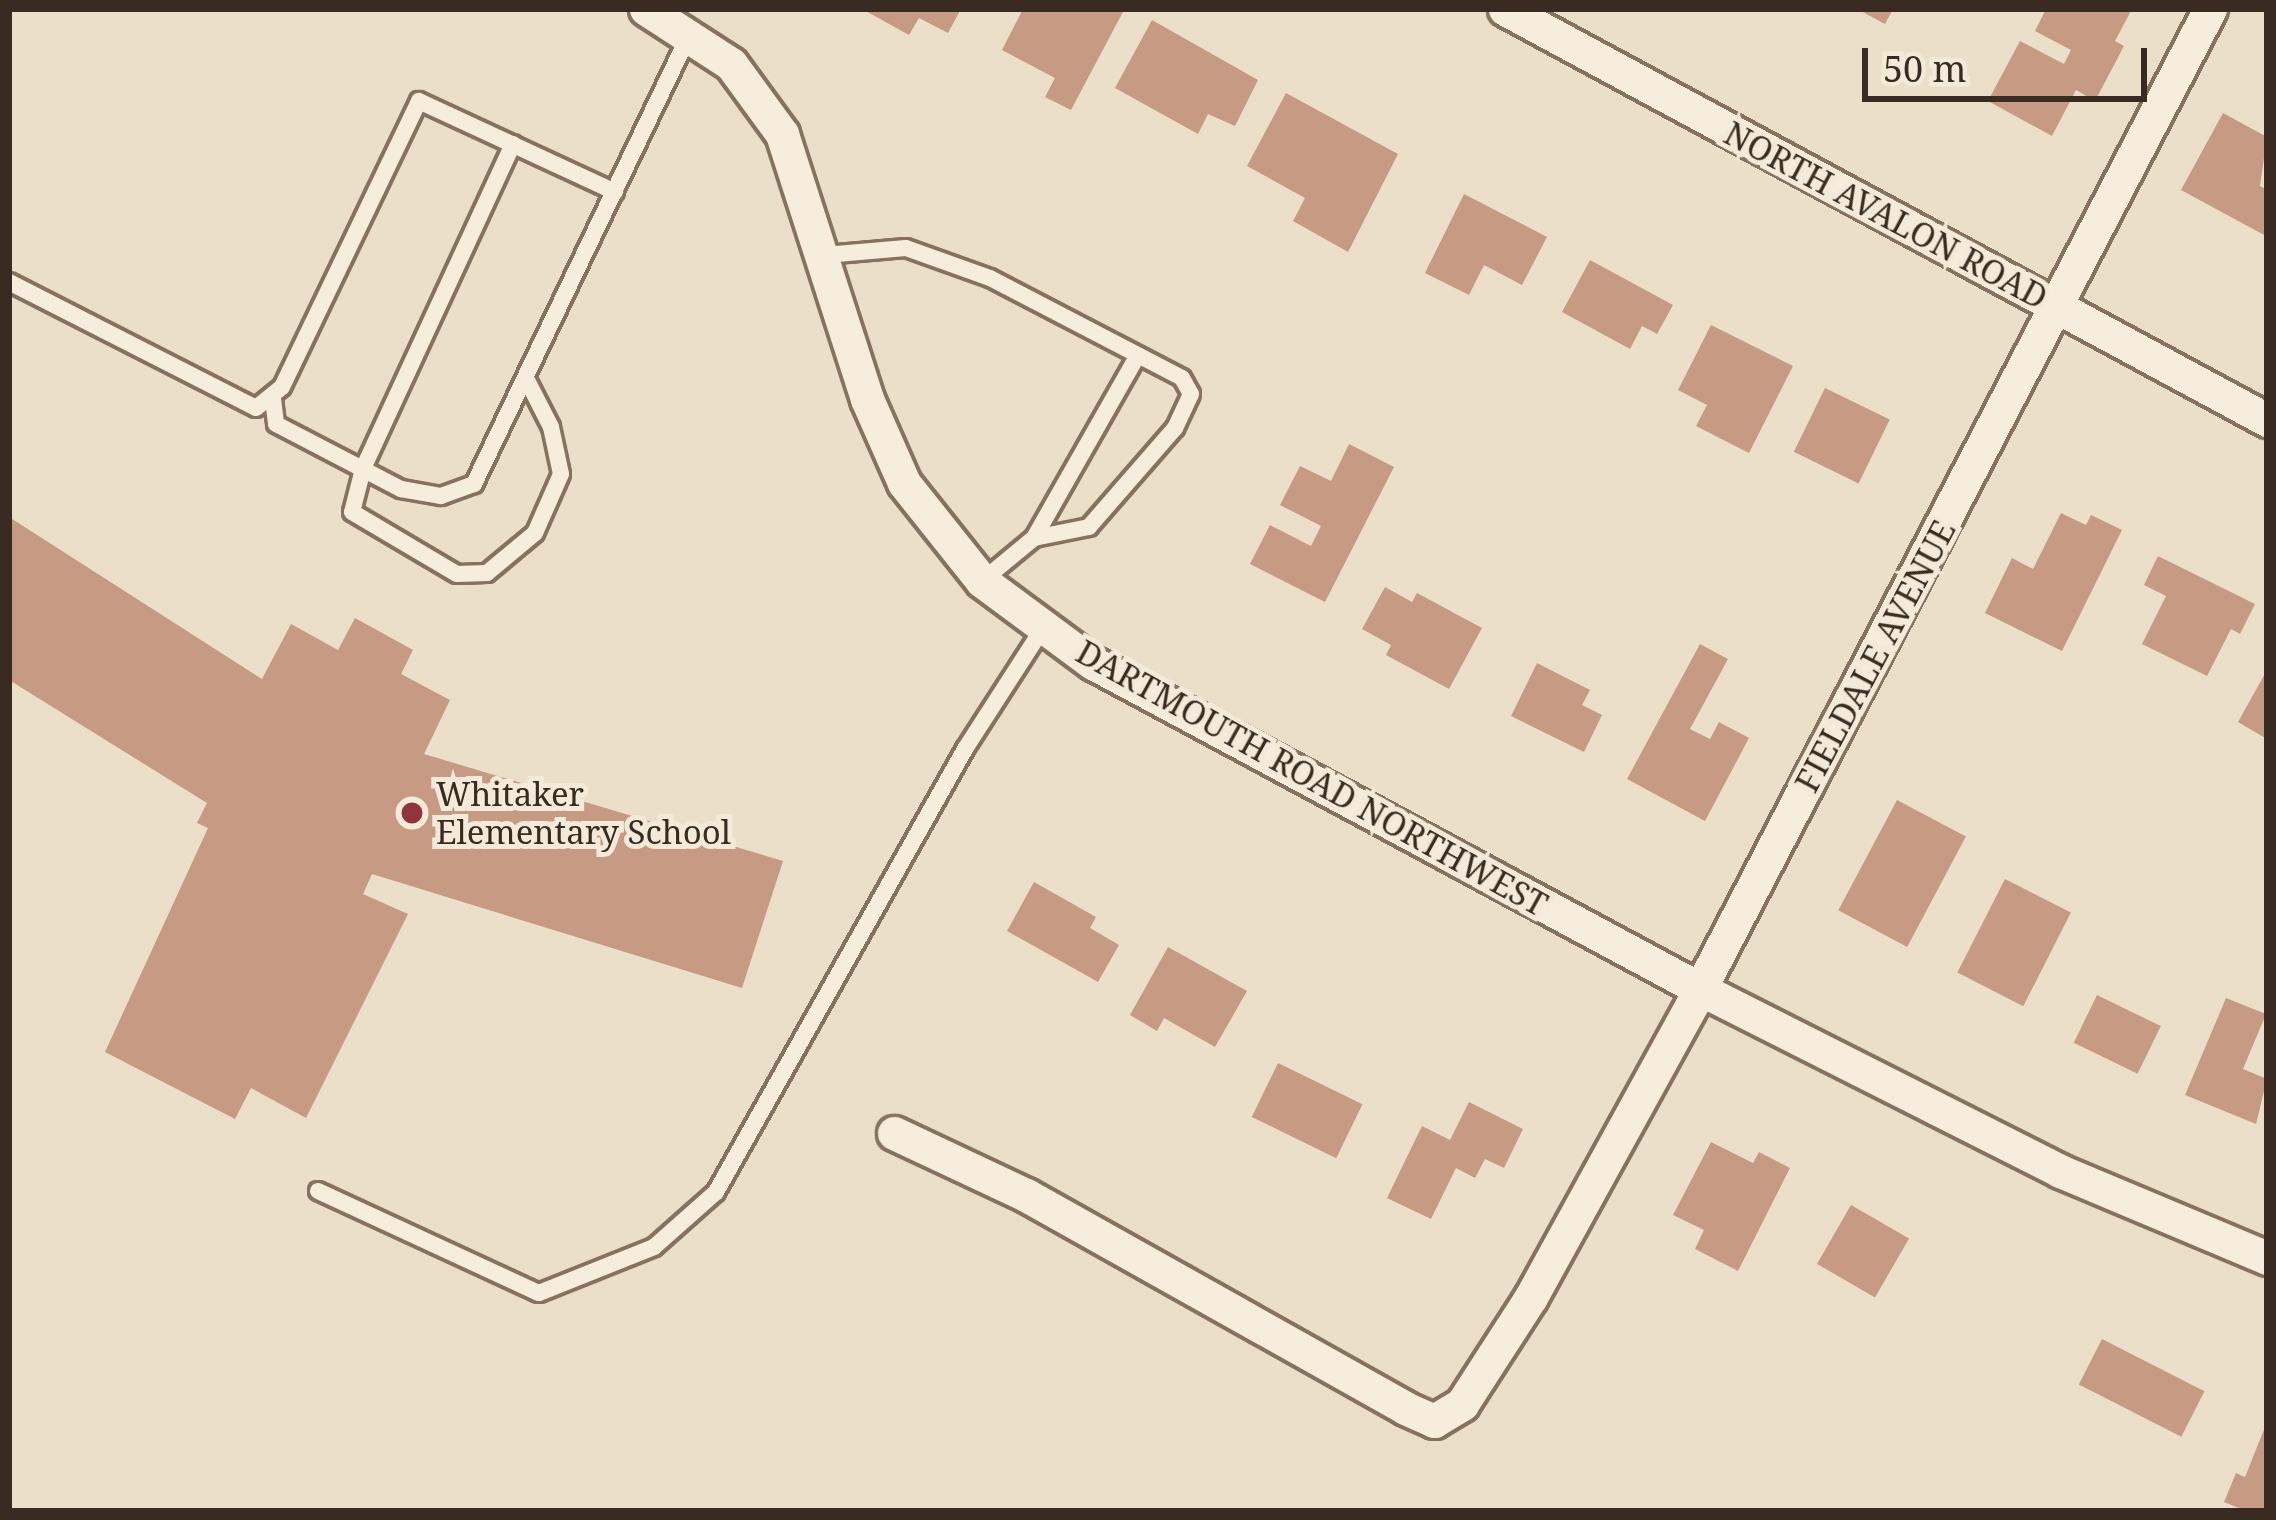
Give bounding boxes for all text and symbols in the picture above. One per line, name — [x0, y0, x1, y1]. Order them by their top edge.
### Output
scale bar — [1868, 24, 2153, 98]
text: 50 m — [1883, 44, 1967, 93]
street label: NORTH AVALON ROAD — [1718, 113, 2054, 317]
street label: FIELDALE AVENUE — [1787, 513, 1963, 799]
street label: DARTMOUTH ROAD NORTHWEST — [1070, 632, 1554, 924]
place label: Whitaker Elementary School — [436, 774, 731, 852]
marker: Whitaker Elementary School — [399, 800, 425, 826]

